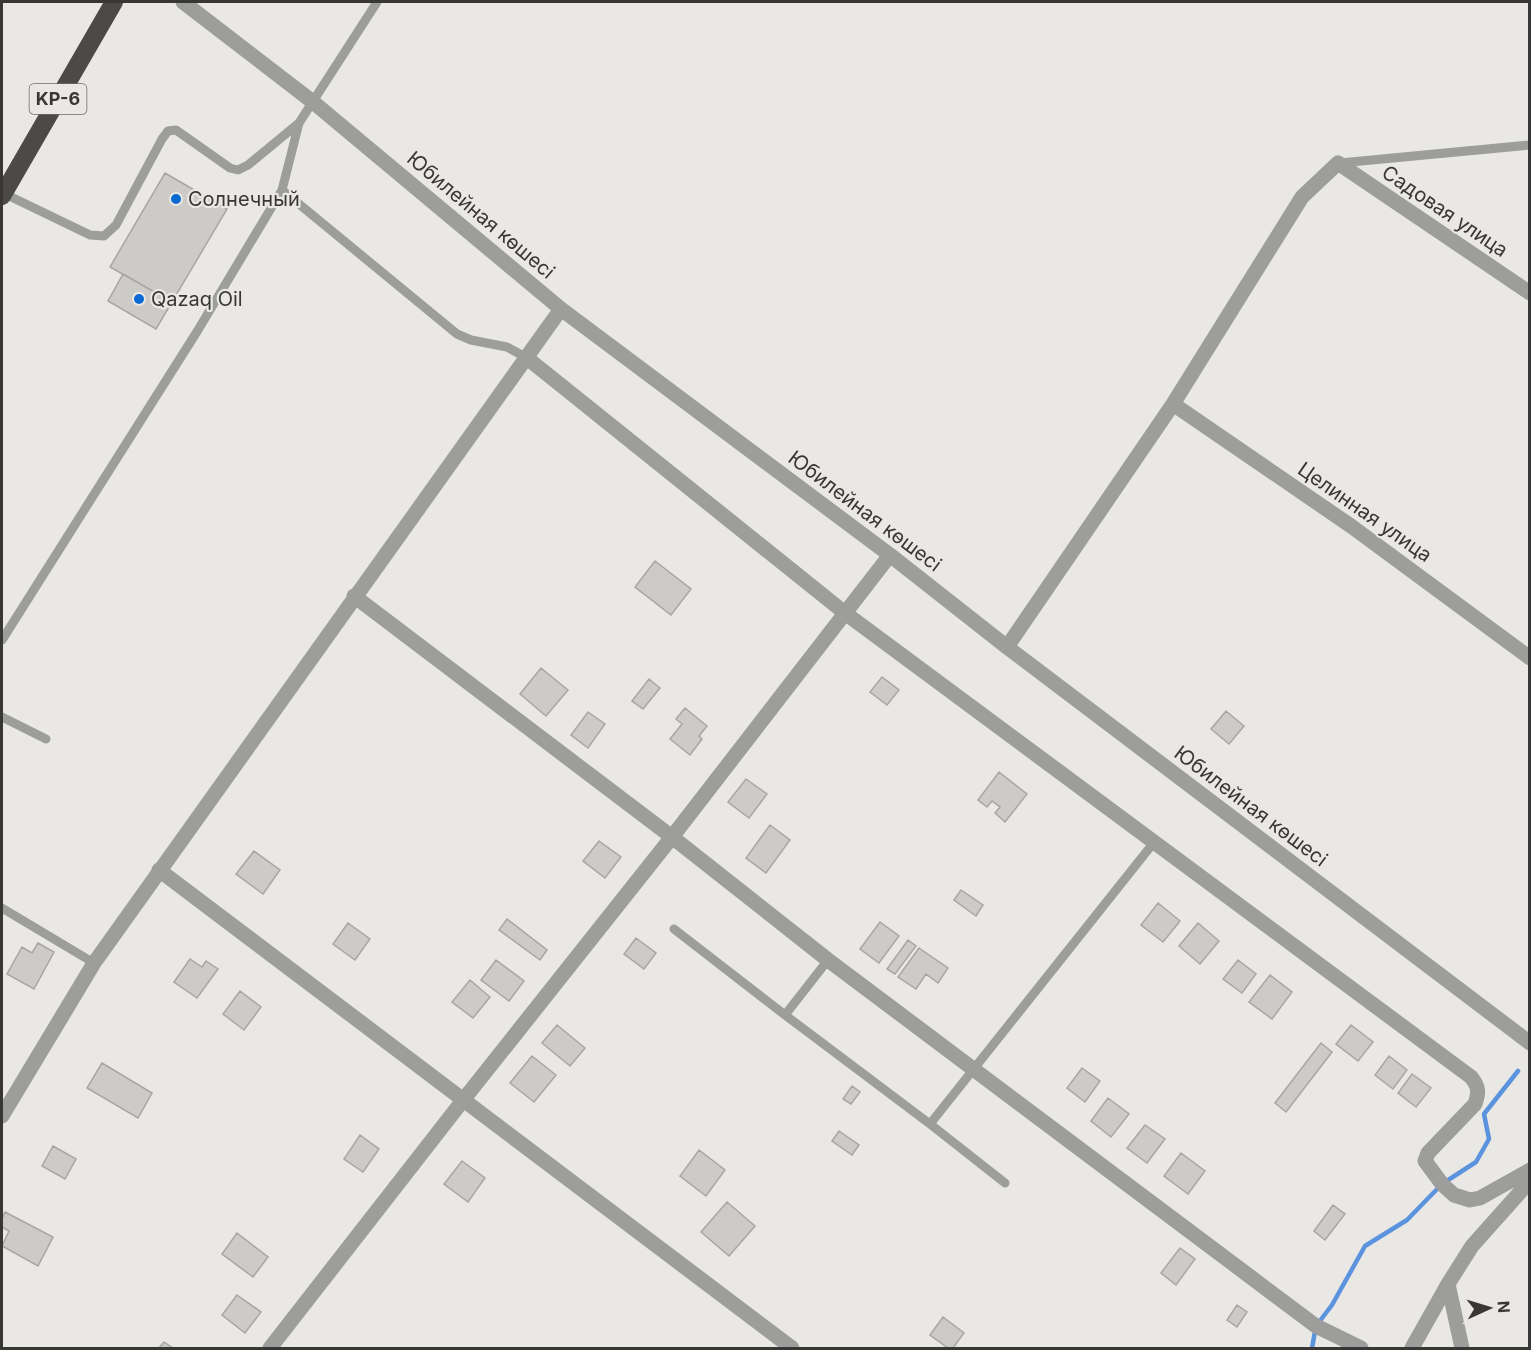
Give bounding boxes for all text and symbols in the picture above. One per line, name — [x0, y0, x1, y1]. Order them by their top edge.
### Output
road number: KP-6 — [29, 84, 86, 114]
street label: Юбилейная көшесі — [402, 146, 560, 284]
street label: Садовая улица — [1378, 160, 1512, 262]
place label: Солнечный — [188, 187, 300, 211]
marker: Солнечный — [169, 192, 183, 206]
place label: Qazaq Oil — [151, 287, 243, 311]
marker: Qazaq Oil — [132, 292, 146, 306]
street label: Юбилейная көшесі — [784, 446, 946, 576]
street label: Целинная улица — [1293, 457, 1437, 567]
street label: Юбилейная көшесі — [1170, 741, 1332, 871]
north arrow — [1459, 1278, 1519, 1338]
text: N — [1494, 1300, 1514, 1314]

